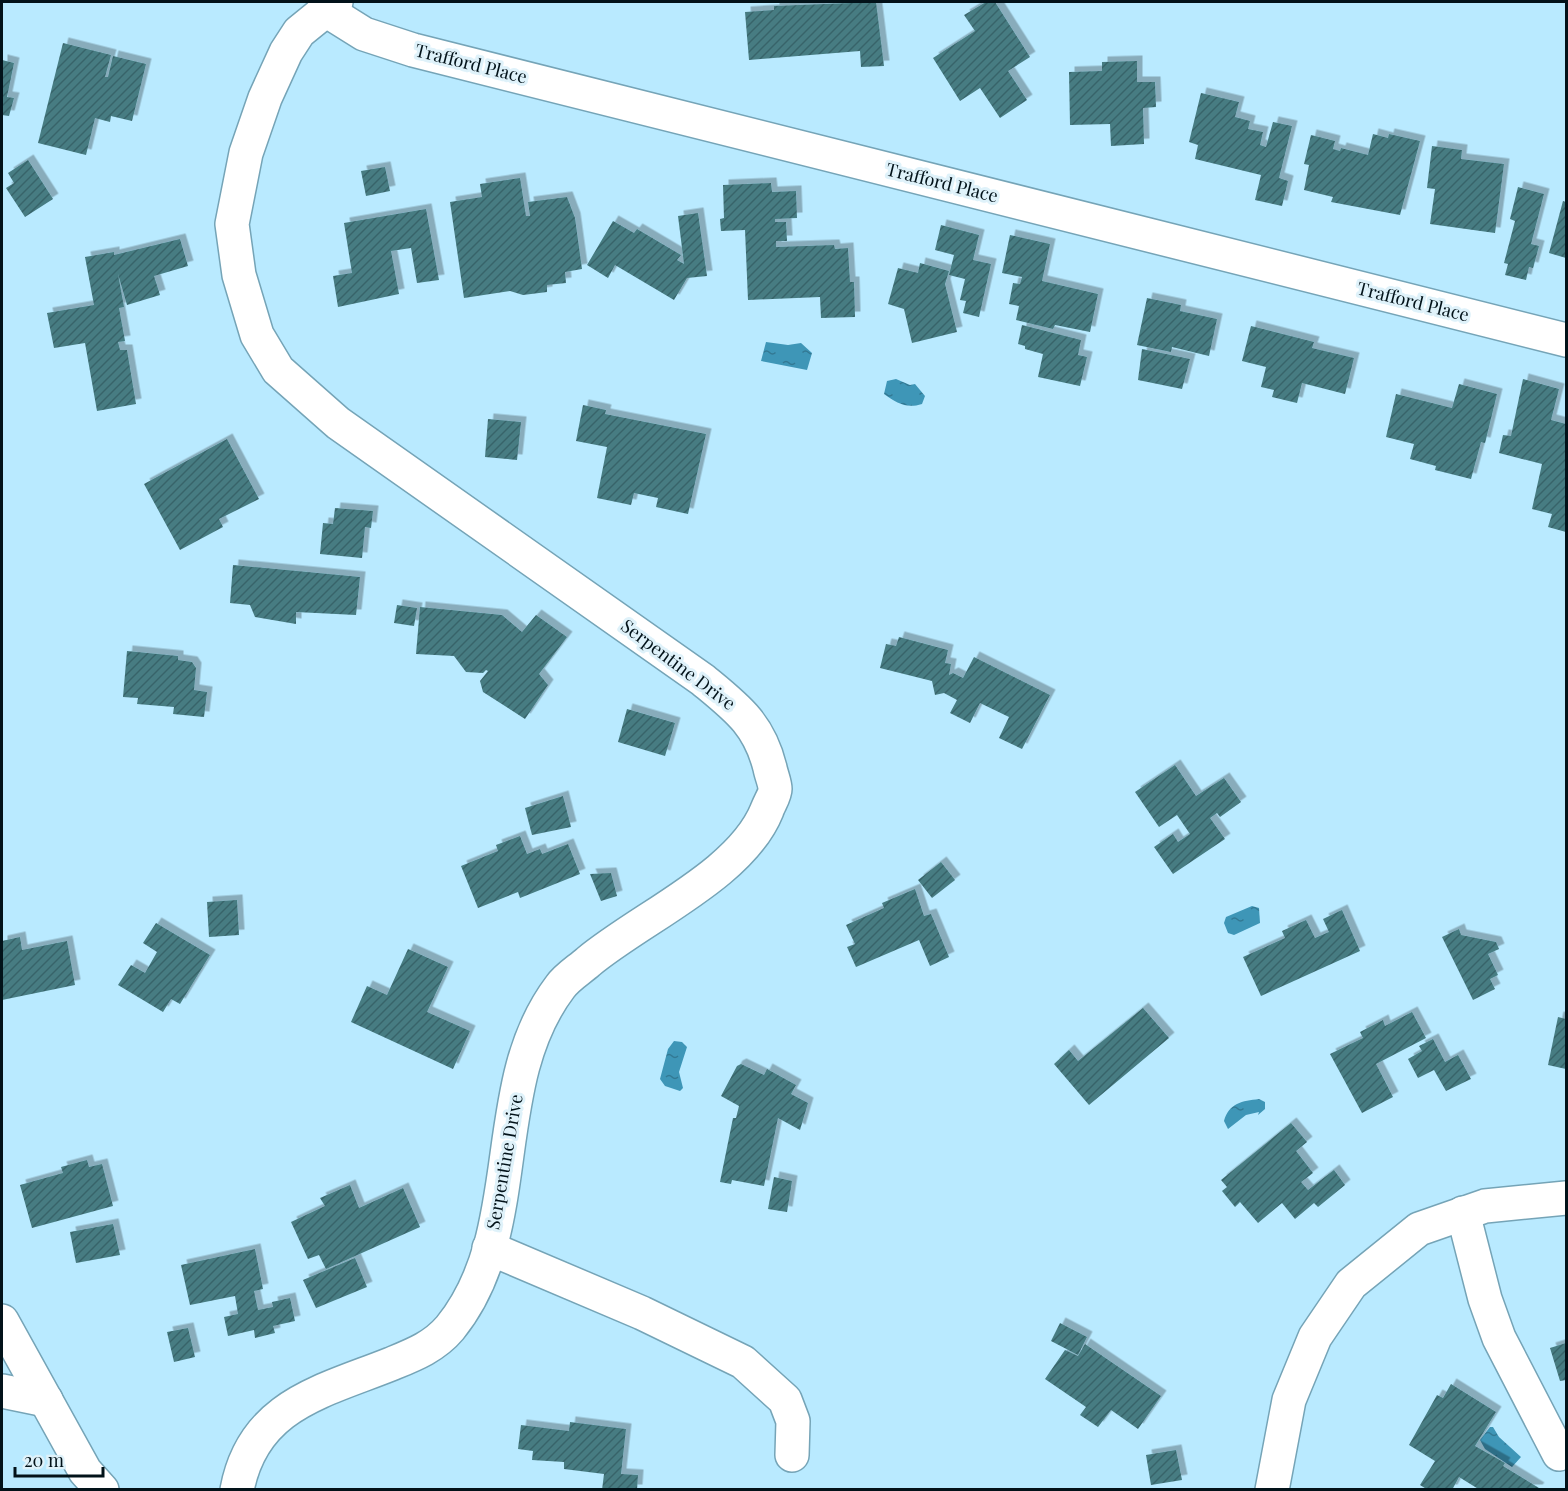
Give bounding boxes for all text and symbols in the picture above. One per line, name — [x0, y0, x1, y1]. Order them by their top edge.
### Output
street label: Trafford Place — [413, 38, 530, 89]
street label: Trafford Place — [884, 157, 1001, 208]
street label: Trafford Place — [1355, 276, 1472, 327]
street label: Serpentine Drive — [617, 613, 741, 715]
street label: Serpentine Drive — [480, 1092, 528, 1231]
scale bar — [15, 1440, 104, 1478]
text: 20 m — [24, 1448, 64, 1472]

